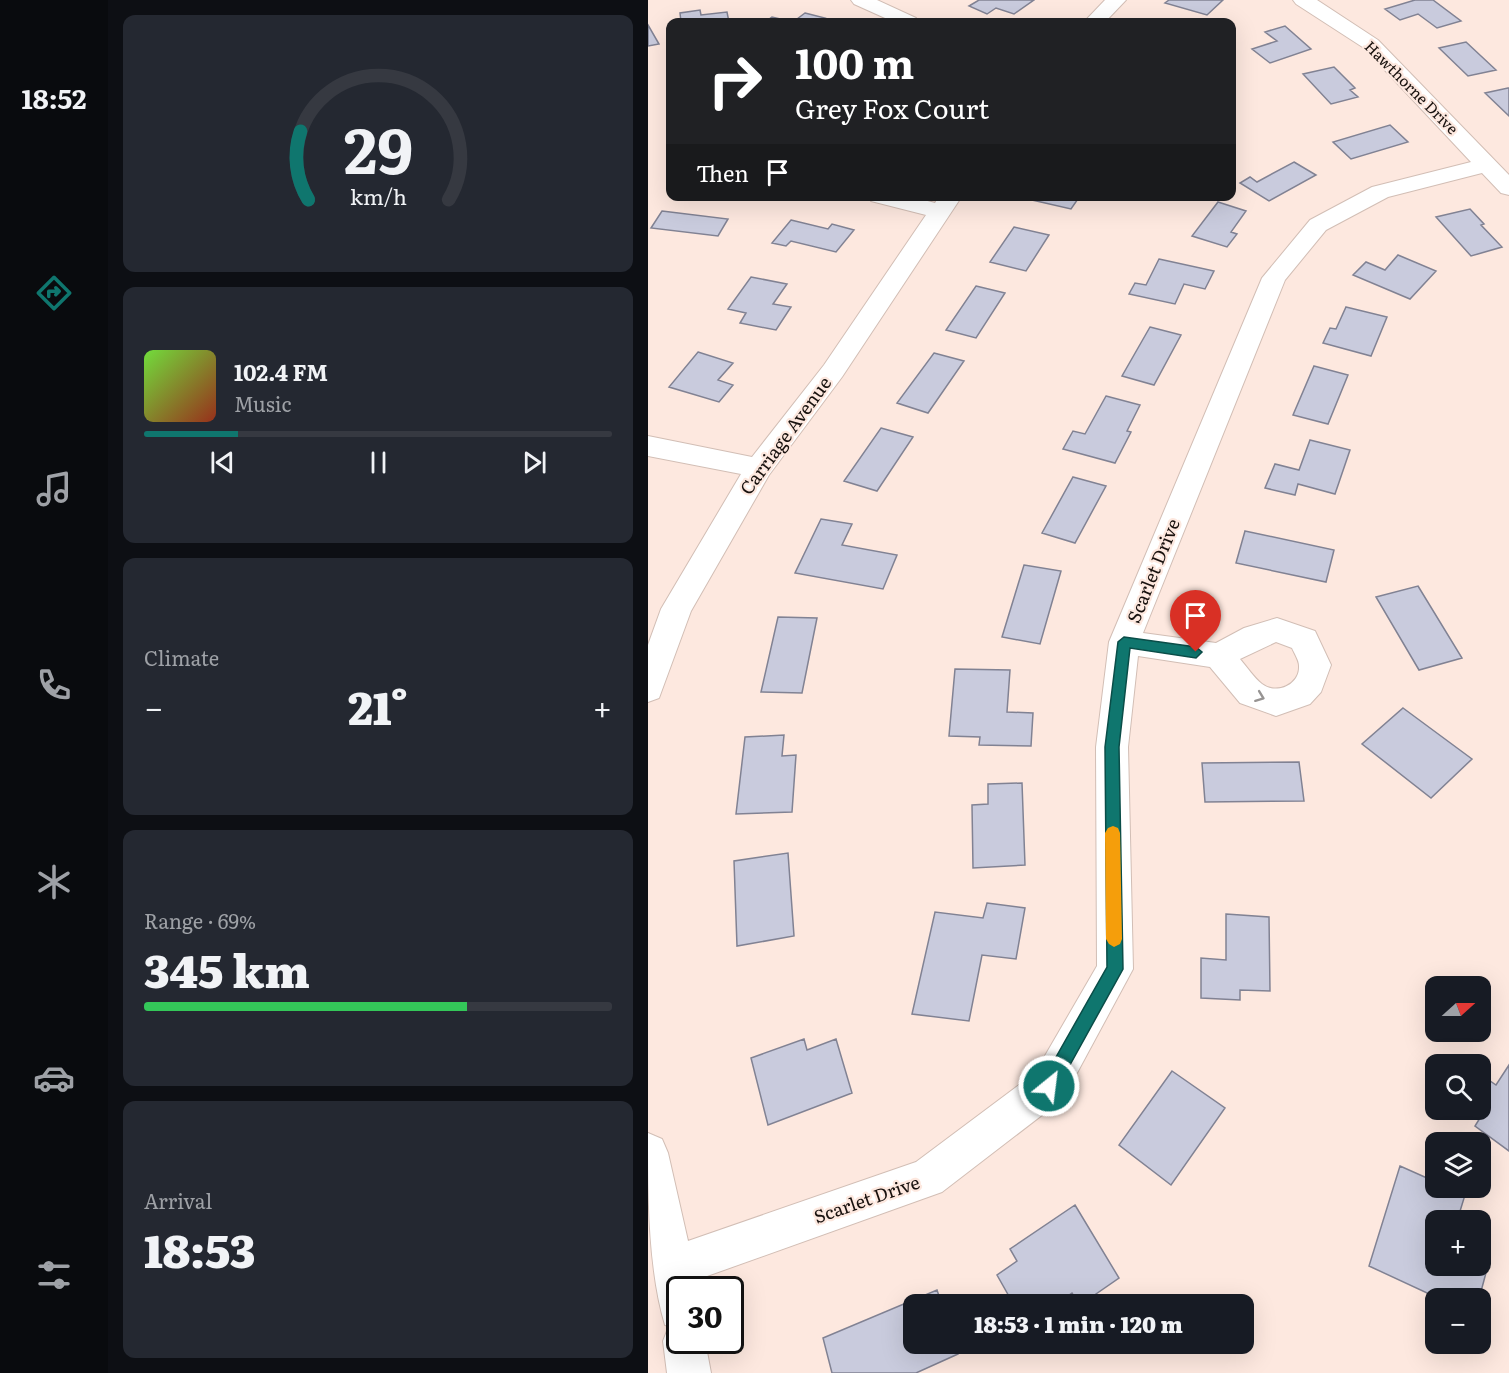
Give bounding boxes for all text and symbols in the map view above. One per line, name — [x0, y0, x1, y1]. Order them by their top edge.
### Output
text: 100 m — [795, 30, 914, 92]
street label: Hawthorne Drive — [1360, 35, 1464, 139]
icon: right — [696, 42, 774, 120]
text: 18:52 — [22, 77, 86, 117]
text: Grey Fox Court — [795, 87, 989, 127]
text: 29 — [343, 101, 413, 193]
text: Then — [696, 156, 749, 189]
icon: arrive — [761, 156, 794, 189]
text: km/h — [349, 181, 407, 213]
icon: directions — [33, 272, 75, 314]
text: 102.4 FM — [234, 355, 328, 388]
street label: Carriage Avenue — [733, 370, 837, 500]
text: Music — [234, 388, 291, 418]
icon: previous — [206, 446, 239, 479]
icon: pause — [362, 446, 395, 479]
icon: next — [518, 446, 551, 479]
icon: music — [33, 468, 75, 510]
street label: Scarlet Drive — [1119, 514, 1186, 627]
pin — [1170, 590, 1221, 652]
icon: arrive — [1179, 599, 1212, 632]
text: Climate — [144, 642, 219, 672]
icon: phone — [33, 664, 75, 706]
text: 21° — [348, 672, 408, 739]
text: − — [144, 681, 163, 730]
text: + — [593, 681, 612, 730]
one-way arrow — [1254, 689, 1264, 702]
icon: climate — [33, 861, 75, 903]
text: Range · 69% — [144, 905, 256, 935]
text: 345 km — [144, 935, 310, 1002]
north arrow — [1425, 976, 1491, 1042]
map controls — [1425, 976, 1491, 1354]
position arrow — [1017, 1054, 1081, 1118]
button: search — [1425, 1054, 1491, 1120]
icon: car — [33, 1057, 75, 1099]
button: layers — [1425, 1132, 1491, 1198]
street label: Scarlet Drive — [810, 1168, 923, 1229]
text: Arrival — [144, 1185, 212, 1215]
button: + — [1425, 1210, 1491, 1276]
text: 18:53 — [144, 1215, 255, 1282]
icon: filters — [33, 1254, 75, 1296]
speed limit sign: 30 — [666, 1276, 744, 1354]
button: − — [1425, 1288, 1491, 1354]
text: 18:53 · 1 min · 120 m — [974, 1307, 1183, 1340]

